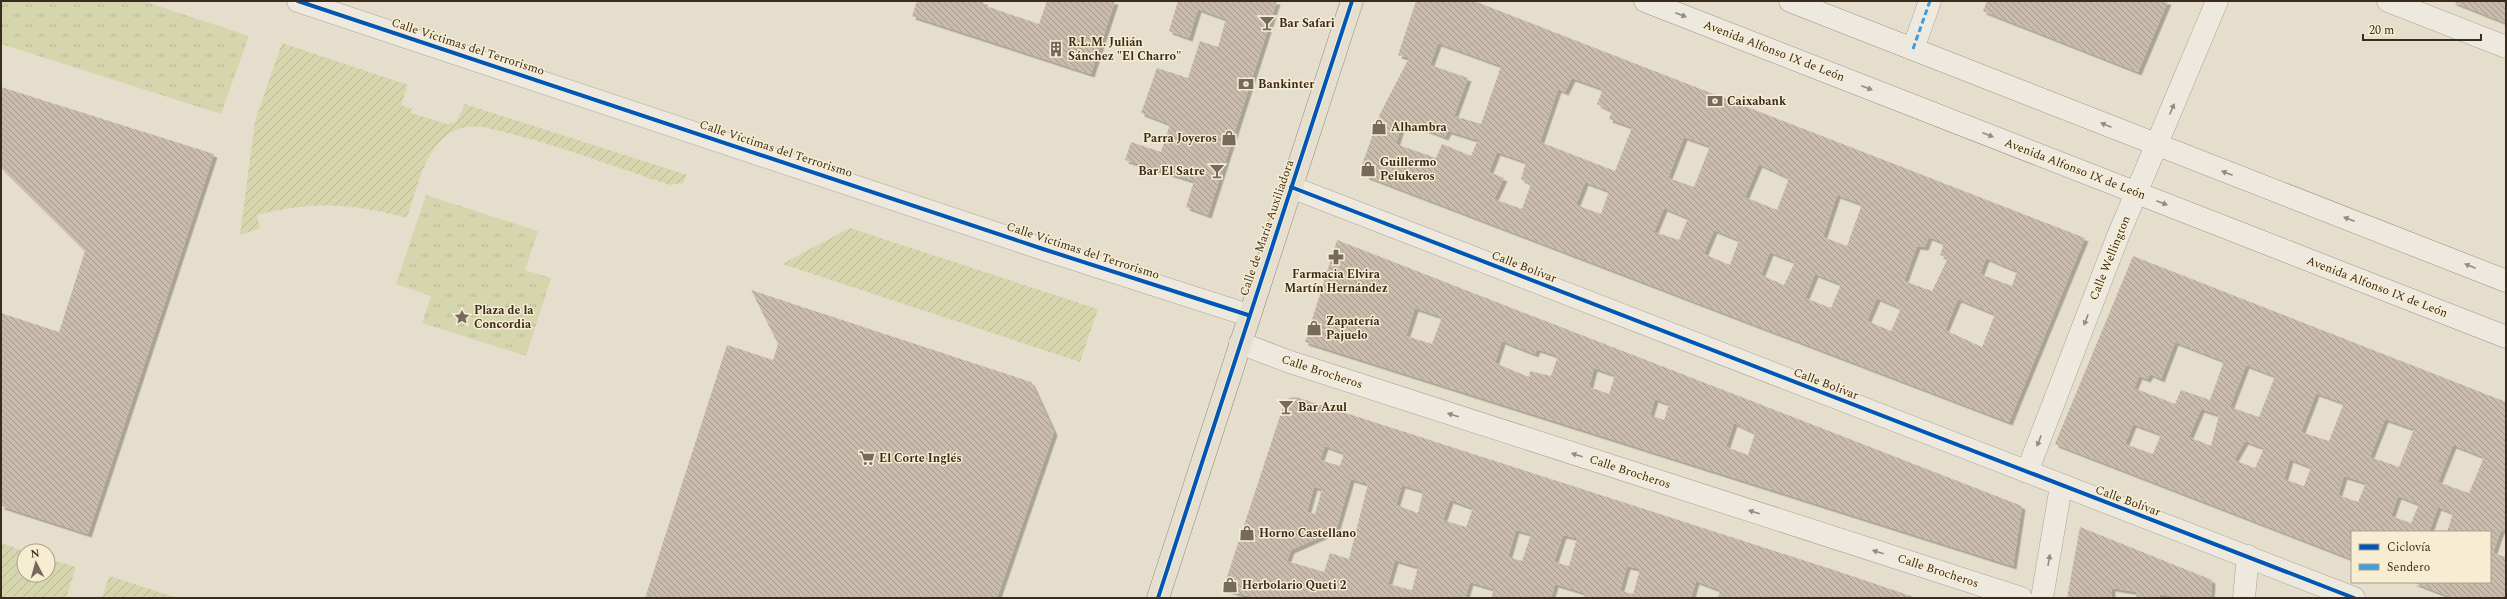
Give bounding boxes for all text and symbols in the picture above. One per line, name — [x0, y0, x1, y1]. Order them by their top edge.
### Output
street label: Calle Víctimas del Terrorismo — [389, 13, 547, 81]
one-way arrow — [1675, 13, 1687, 19]
bar icon: Bar Safari — [1258, 14, 1276, 32]
place label: Bar Safari — [1279, 14, 1335, 33]
street label: Avenida Alfonso IX de León — [1701, 15, 1847, 87]
scale bar — [2363, 16, 2481, 42]
text: 20 m — [2369, 21, 2394, 40]
place label: R.L.M. Julián Sánchez "El Charro" — [1068, 33, 1181, 66]
building icon: R.L.M. Julián Sánchez "El Charro" — [1047, 40, 1065, 58]
bank icon: Bankinter — [1237, 75, 1255, 93]
place label: Bankinter — [1258, 75, 1315, 94]
one-way arrow — [1862, 85, 1874, 91]
bank icon: Caixabank — [1706, 92, 1724, 110]
place label: Caixabank — [1727, 92, 1787, 111]
one-way arrow — [2169, 102, 2175, 114]
street label: Calle Víctimas del Terrorismo — [697, 115, 855, 183]
shop icon: Alhambra — [1370, 118, 1388, 136]
place label: Alhambra — [1391, 118, 1448, 137]
one-way arrow — [2100, 121, 2112, 127]
place label: Parra Joyeros — [1143, 129, 1217, 148]
shop icon: Parra Joyeros — [1220, 129, 1238, 147]
one-way arrow — [1983, 133, 1995, 139]
street label: Avenida Alfonso IX de León — [2002, 133, 2148, 205]
place label: Guillermo Pelukeros — [1380, 153, 1437, 186]
street label: Calle de María Auxiliadora — [1235, 157, 1299, 299]
shop icon: Guillermo Pelukeros — [1359, 160, 1377, 178]
place label: Bar El Satre — [1138, 162, 1205, 181]
bar icon: Bar El Satre — [1208, 162, 1226, 180]
one-way arrow — [2221, 169, 2233, 175]
one-way arrow — [2156, 200, 2167, 206]
street label: Calle Wellington — [2084, 213, 2136, 303]
one-way arrow — [2342, 215, 2354, 221]
street label: Calle Víctimas del Terrorismo — [1004, 217, 1162, 285]
street label: Calle Bolívar — [1489, 246, 1560, 288]
pharmacy icon: Farmacia Elvira Martín Hernández — [1327, 248, 1345, 266]
street label: Avenida Alfonso IX de León — [2304, 251, 2450, 323]
one-way arrow — [2464, 262, 2476, 269]
place label: Farmacia Elvira Martín Hernández — [1284, 265, 1388, 298]
place label: Plaza de la Concordia — [474, 301, 534, 334]
place icon: Plaza de la Concordia — [453, 308, 471, 326]
place label: Zapatería Pajuelo — [1326, 312, 1380, 345]
one-way arrow — [2082, 315, 2088, 327]
shop icon: Zapatería Pajuelo — [1305, 319, 1323, 337]
street label: Calle Brocheros — [1279, 350, 1365, 394]
street label: Calle Bolívar — [1791, 363, 1862, 405]
bar icon: Bar Azul — [1277, 398, 1295, 416]
place label: Bar Azul — [1298, 398, 1347, 417]
one-way arrow — [1447, 412, 1459, 418]
one-way arrow — [2035, 436, 2041, 448]
supermarket icon: El Corte Inglés — [858, 449, 876, 467]
place label: El Corte Inglés — [879, 449, 962, 468]
street label: Calle Brocheros — [1587, 450, 1673, 494]
one-way arrow — [1570, 452, 1582, 458]
street label: Calle Bolívar — [2093, 480, 2164, 522]
one-way arrow — [1747, 509, 1759, 515]
shop icon: Horno Castellano — [1238, 524, 1256, 542]
place label: Horno Castellano — [1259, 524, 1357, 543]
legend — [2351, 531, 2491, 583]
text: Ciclovía — [2387, 538, 2431, 557]
north arrow — [16, 543, 56, 583]
text: N — [30, 545, 40, 562]
one-way arrow — [1871, 549, 1883, 555]
street label: Calle Brocheros — [1895, 549, 1981, 593]
one-way arrow — [2046, 553, 2052, 566]
text: Sendero — [2387, 558, 2430, 577]
shop icon: Herbolario Queti 2 — [1221, 576, 1239, 594]
place label: Herbolario Queti 2 — [1242, 576, 1347, 595]

